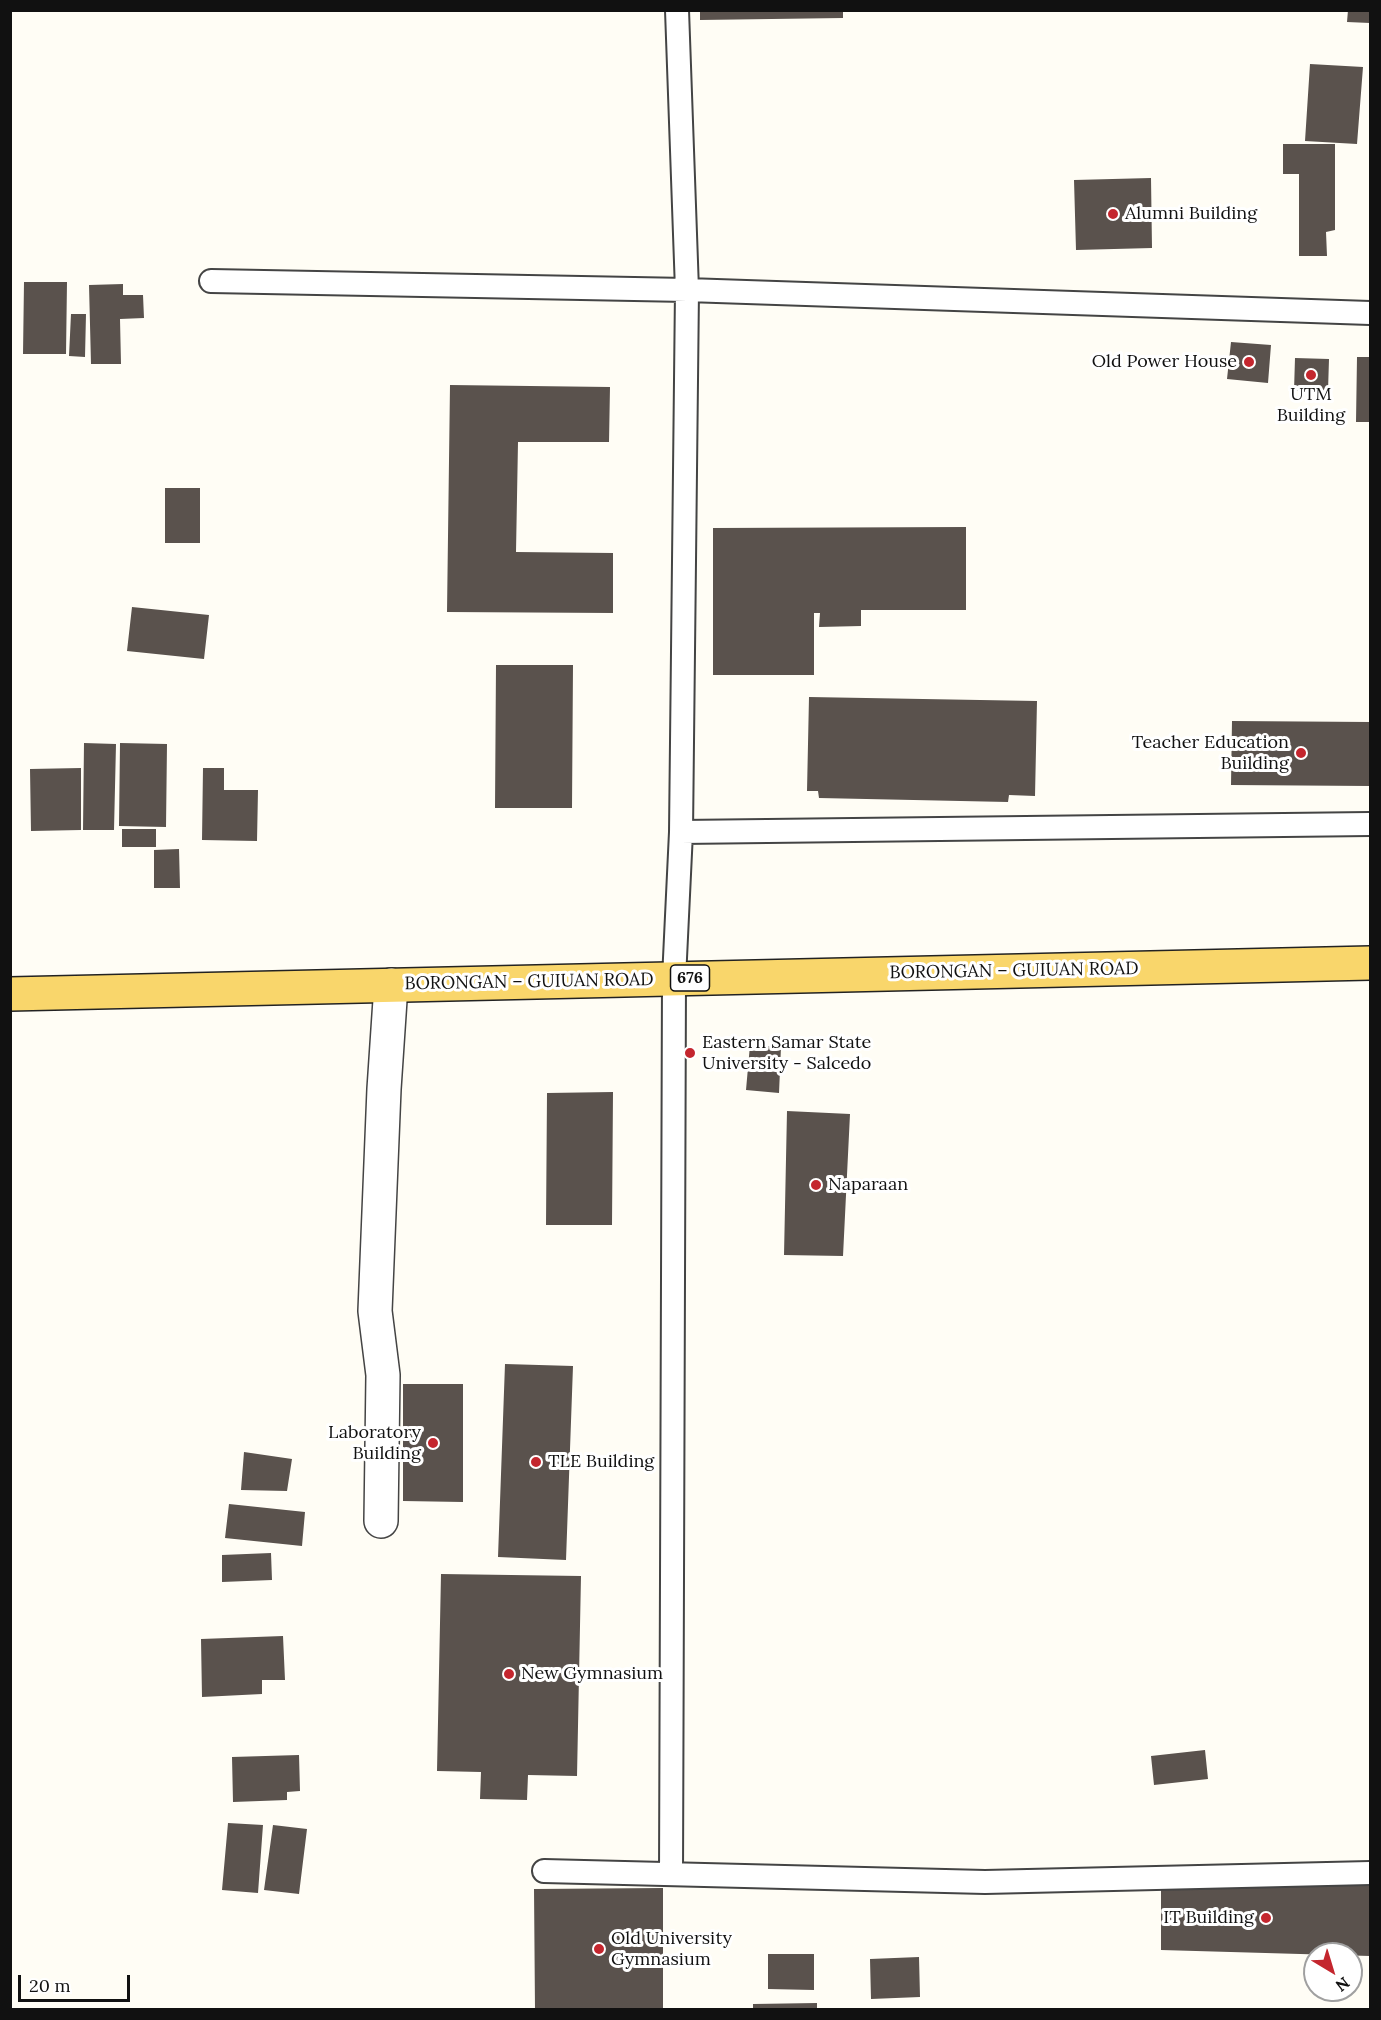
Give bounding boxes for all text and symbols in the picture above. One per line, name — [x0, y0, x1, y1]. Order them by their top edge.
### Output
place label: Alumni Building — [1125, 203, 1257, 225]
marker: Alumni Building — [1106, 207, 1120, 221]
place label: Old Power House — [1092, 351, 1237, 373]
marker: Old Power House — [1242, 355, 1256, 369]
marker: UTM Building — [1304, 368, 1318, 382]
place label: UTM Building — [1277, 384, 1345, 426]
place label: Teacher Education Building — [1132, 732, 1289, 774]
marker: Teacher Education Building — [1294, 746, 1308, 760]
street label: BORONGAN – GUIUAN ROAD — [889, 958, 1139, 984]
road number: 676 — [670, 965, 710, 991]
street label: BORONGAN – GUIUAN ROAD — [404, 969, 654, 995]
place label: Eastern Samar State University - Salcedo — [702, 1032, 871, 1074]
marker: Eastern Samar State University - Salcedo — [683, 1046, 697, 1060]
place label: Naparaan — [828, 1174, 908, 1196]
marker: Naparaan — [809, 1178, 823, 1192]
place label: Laboratory Building — [328, 1422, 421, 1464]
marker: Laboratory Building — [426, 1436, 440, 1450]
place label: TLE Building — [548, 1451, 654, 1473]
marker: TLE Building — [529, 1455, 543, 1469]
place label: New Gymnasium — [521, 1663, 663, 1685]
marker: New Gymnasium — [502, 1667, 516, 1681]
place label: IT Building — [1163, 1907, 1254, 1929]
marker: IT Building — [1259, 1911, 1273, 1925]
place label: Old University Gymnasium — [611, 1928, 732, 1970]
marker: Old University Gymnasium — [592, 1942, 606, 1956]
north arrow — [1303, 1942, 1363, 2002]
scale bar — [21, 1963, 134, 2001]
text: N — [1332, 1973, 1354, 1996]
text: 20 m — [29, 1974, 71, 1997]

